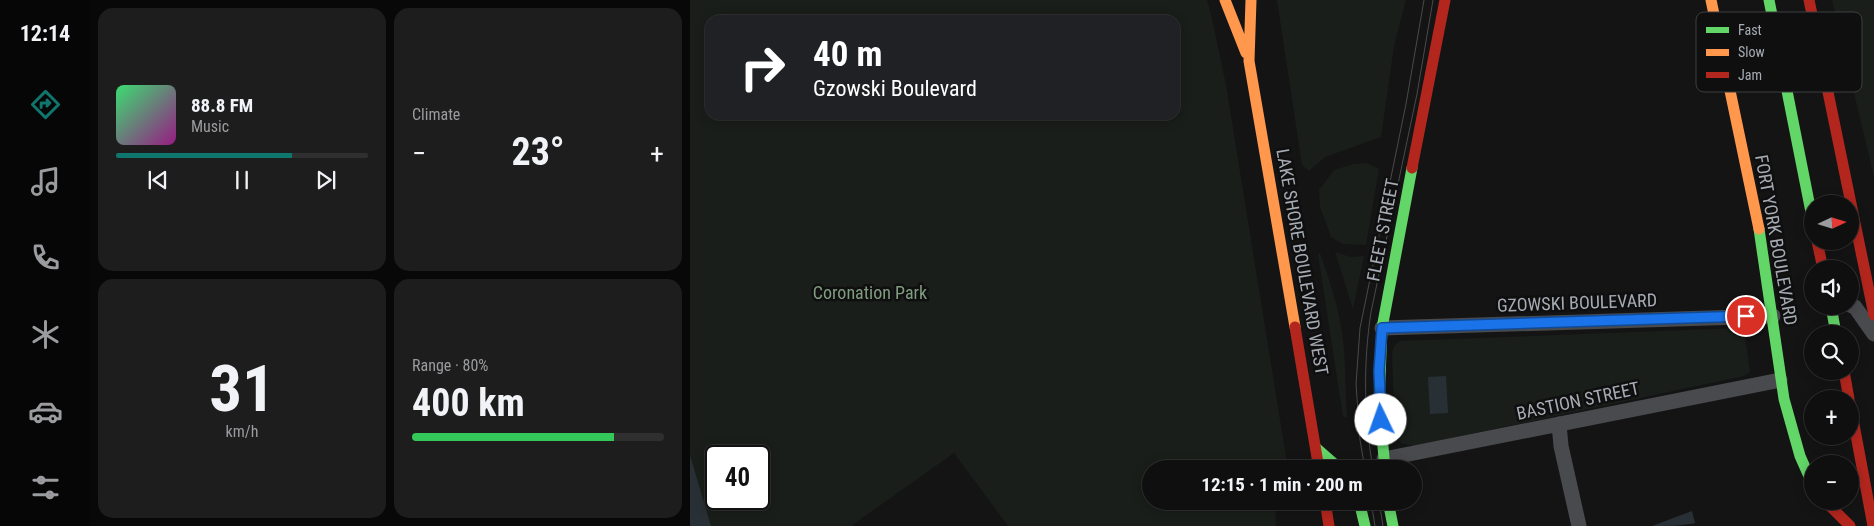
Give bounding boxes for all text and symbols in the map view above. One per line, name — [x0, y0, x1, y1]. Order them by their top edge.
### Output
legend — [1696, 12, 1862, 92]
text: 12:14 — [20, 21, 70, 46]
text: Fast — [1738, 22, 1762, 38]
text: 40 m — [813, 34, 882, 75]
icon: right — [730, 35, 795, 100]
text: Slow — [1738, 44, 1765, 60]
text: Jam — [1738, 67, 1762, 83]
text: Gzowski Boulevard — [813, 76, 977, 101]
icon: directions — [28, 87, 63, 122]
text: 88.8 FM — [191, 94, 253, 117]
text: Climate — [412, 105, 460, 124]
text: Music — [191, 117, 229, 136]
text: 23° — [511, 130, 565, 174]
text: − — [412, 137, 426, 170]
text: + — [650, 137, 664, 170]
street label: LAKE SHORE BOULEVARD WEST — [1272, 147, 1333, 377]
street label: FORT YORK BOULEVARD — [1751, 153, 1802, 327]
icon: music — [28, 164, 63, 199]
icon: previous — [144, 166, 172, 194]
icon: pause — [228, 166, 256, 194]
icon: next — [312, 166, 340, 194]
street label: FLEET STREET — [1362, 177, 1403, 283]
north arrow — [1804, 195, 1859, 250]
map controls — [1804, 195, 1859, 510]
icon: phone — [28, 240, 63, 275]
button: sound — [1804, 260, 1859, 315]
park label: Coronation Park — [813, 282, 927, 303]
street label: GZOWSKI BOULEVARD — [1497, 289, 1657, 316]
pin — [1725, 295, 1767, 337]
icon: arrive — [1732, 302, 1760, 330]
icon: climate — [28, 317, 63, 352]
button: search — [1804, 325, 1859, 380]
text: 31 — [209, 351, 275, 427]
text: Range · 80% — [412, 356, 488, 375]
street label: BASTION STREET — [1514, 377, 1641, 424]
text: 400 km — [412, 381, 525, 425]
button: + — [1804, 390, 1859, 445]
position arrow — [1354, 393, 1406, 445]
icon: car — [28, 394, 63, 429]
text: km/h — [226, 422, 258, 441]
speed limit sign: 40 — [705, 445, 770, 510]
button: − — [1804, 455, 1859, 510]
icon: filters — [28, 470, 63, 505]
text: 12:15 · 1 min · 200 m — [1201, 473, 1363, 496]

